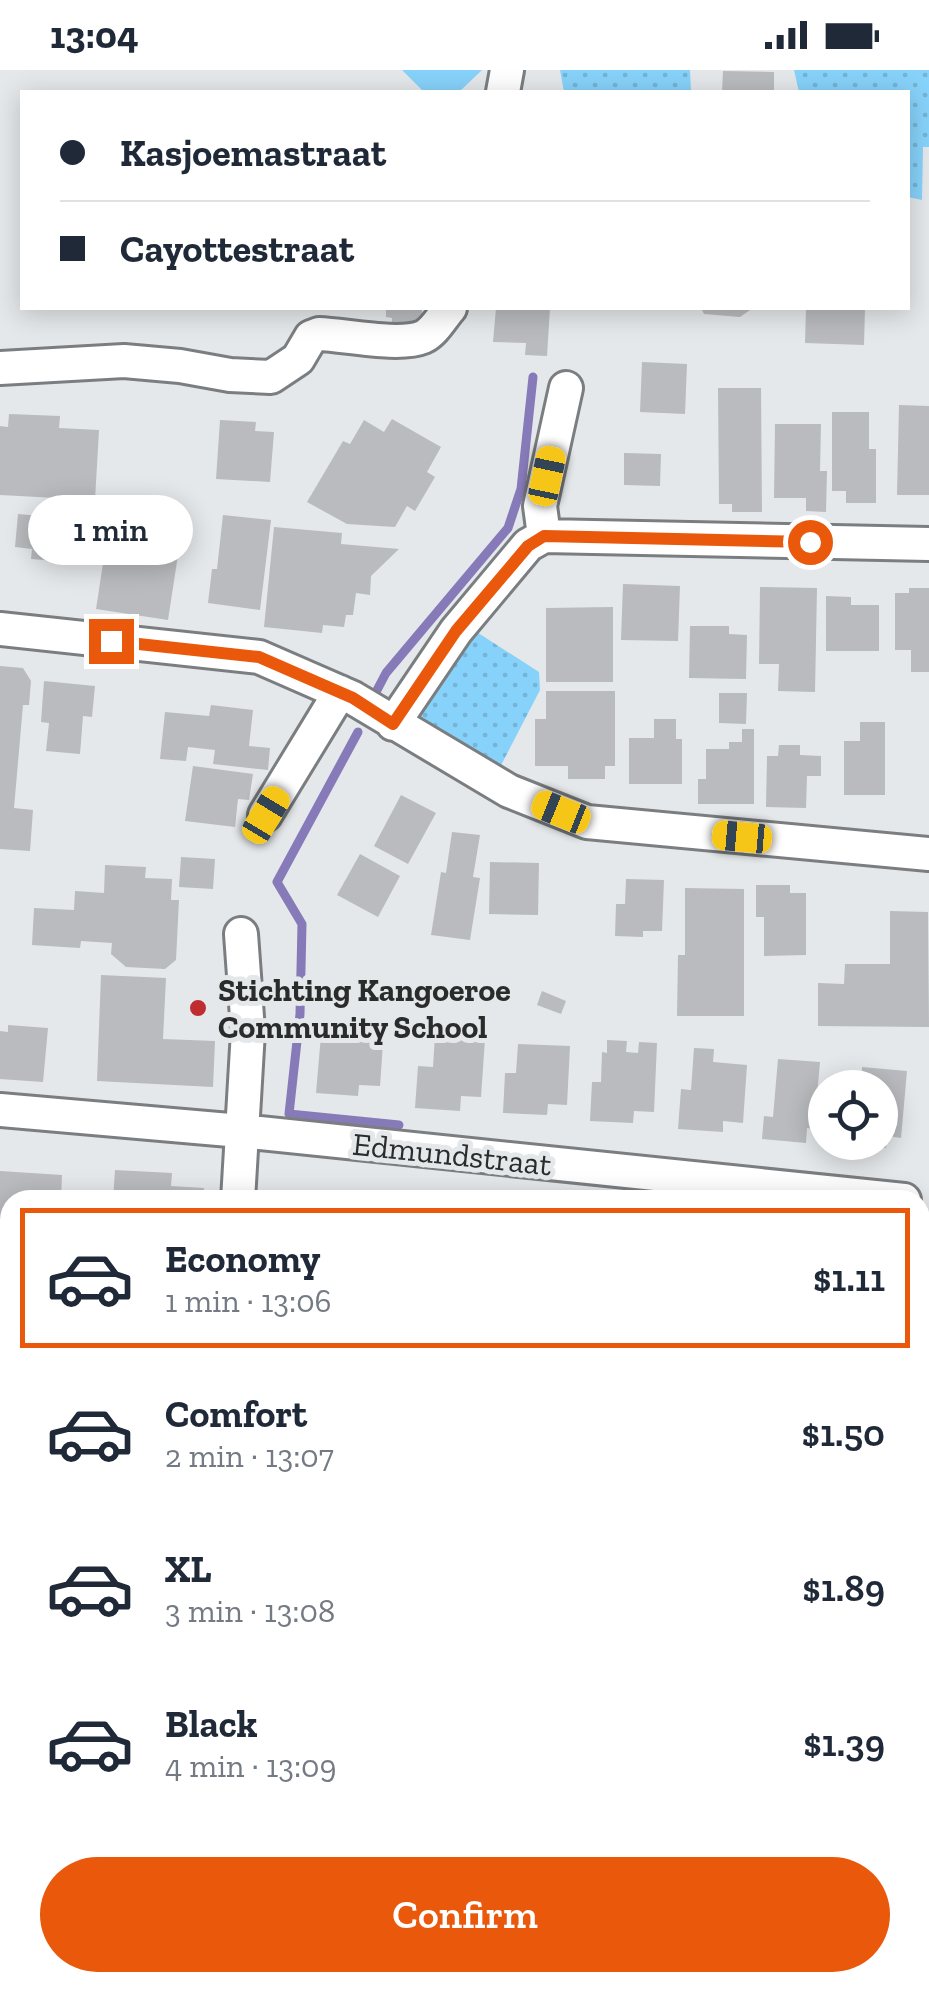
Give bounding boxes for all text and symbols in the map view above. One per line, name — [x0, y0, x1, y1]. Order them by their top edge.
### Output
text: 13:04 — [50, 12, 139, 58]
text: Kasjoemastraat — [120, 130, 386, 176]
text: Cayottestraat — [120, 226, 354, 272]
car — [526, 444, 568, 508]
callout: 1 min — [28, 496, 194, 566]
text: 1 min — [73, 511, 148, 549]
route start — [788, 520, 833, 565]
route end — [89, 619, 134, 664]
car — [238, 782, 294, 848]
car — [528, 787, 594, 837]
car — [711, 819, 773, 855]
place label: Stichting Kangoeroe Community School — [218, 971, 511, 1046]
marker: Stichting Kangoeroe Community School — [187, 997, 209, 1019]
map controls — [808, 1070, 898, 1160]
button: locate — [808, 1070, 898, 1160]
street label: Edmundstraat — [351, 1125, 554, 1183]
icon: car — [45, 1233, 135, 1323]
text: Economy — [165, 1236, 320, 1282]
text: $1.11 — [813, 1255, 885, 1301]
text: 1 min · 13:06 — [165, 1282, 332, 1320]
icon: car — [45, 1388, 135, 1478]
text: Comfort — [165, 1391, 307, 1437]
text: $1.50 — [802, 1410, 885, 1456]
text: 2 min · 13:07 — [165, 1437, 334, 1475]
icon: car — [45, 1543, 135, 1633]
text: XL — [165, 1546, 212, 1592]
text: $1.89 — [802, 1565, 885, 1611]
text: 3 min · 13:08 — [165, 1592, 335, 1630]
icon: car — [45, 1698, 135, 1788]
text: Black — [165, 1701, 258, 1747]
text: $1.39 — [803, 1720, 885, 1766]
text: 4 min · 13:09 — [165, 1747, 337, 1785]
button: Confirm — [40, 1857, 890, 1972]

